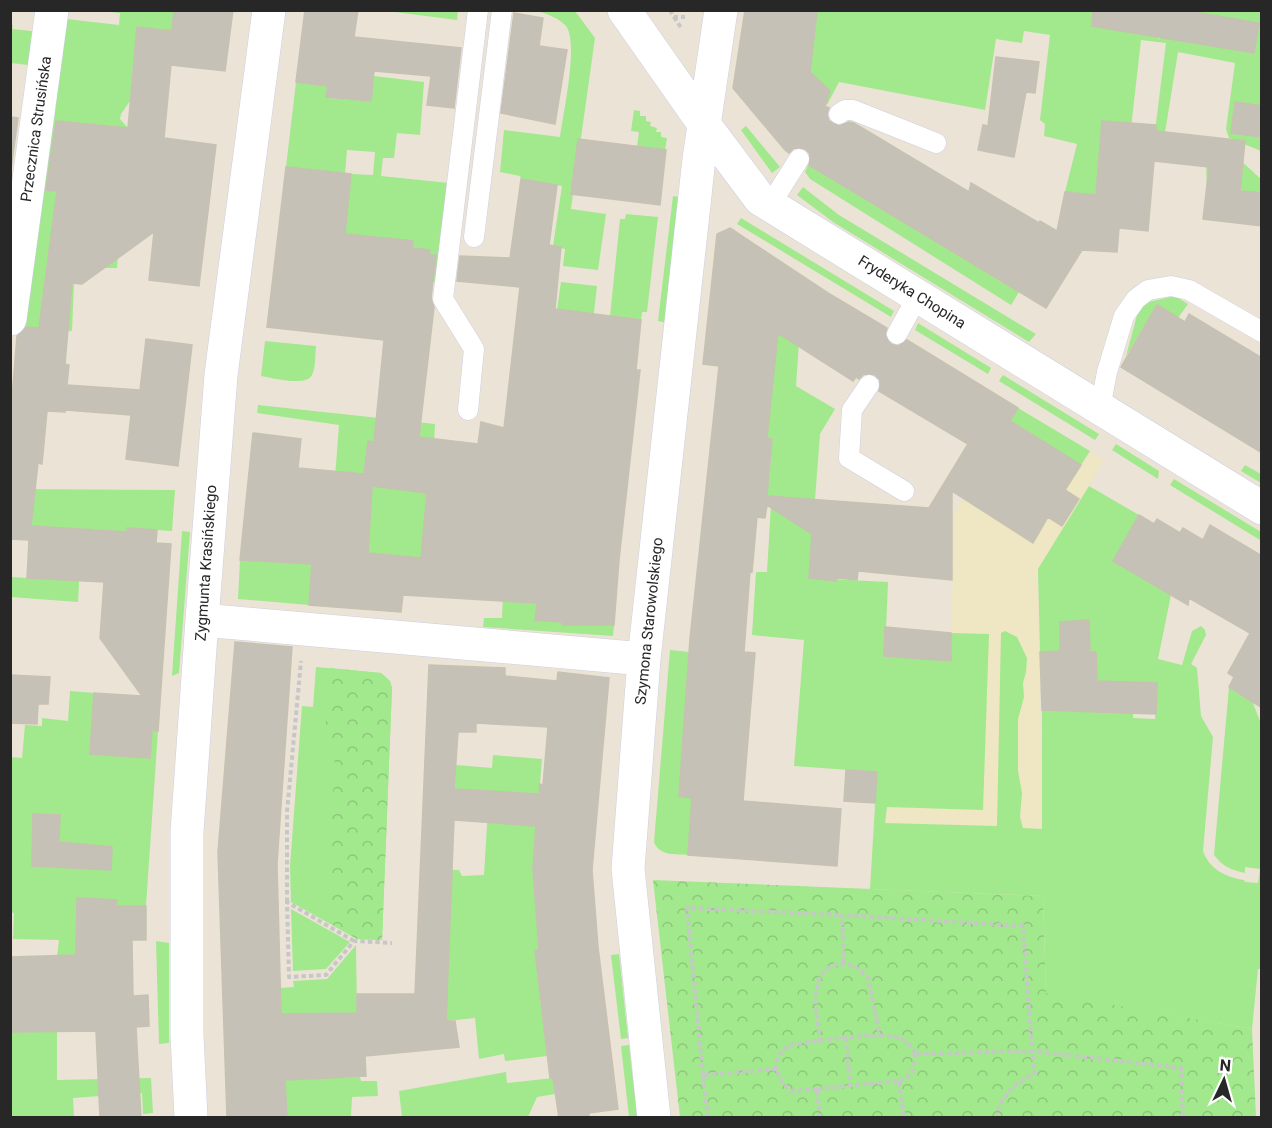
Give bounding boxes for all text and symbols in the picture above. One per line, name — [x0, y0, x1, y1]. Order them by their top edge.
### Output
street label: Przecznica Strusińska — [17, 55, 55, 203]
street label: Fryderyka Chopina — [855, 252, 969, 332]
street label: Zygmunta Krasińskiego — [192, 484, 220, 642]
street label: Szymona Starowolskiego — [631, 536, 667, 706]
north arrow — [1194, 1050, 1254, 1110]
text: N — [1219, 1056, 1232, 1076]

